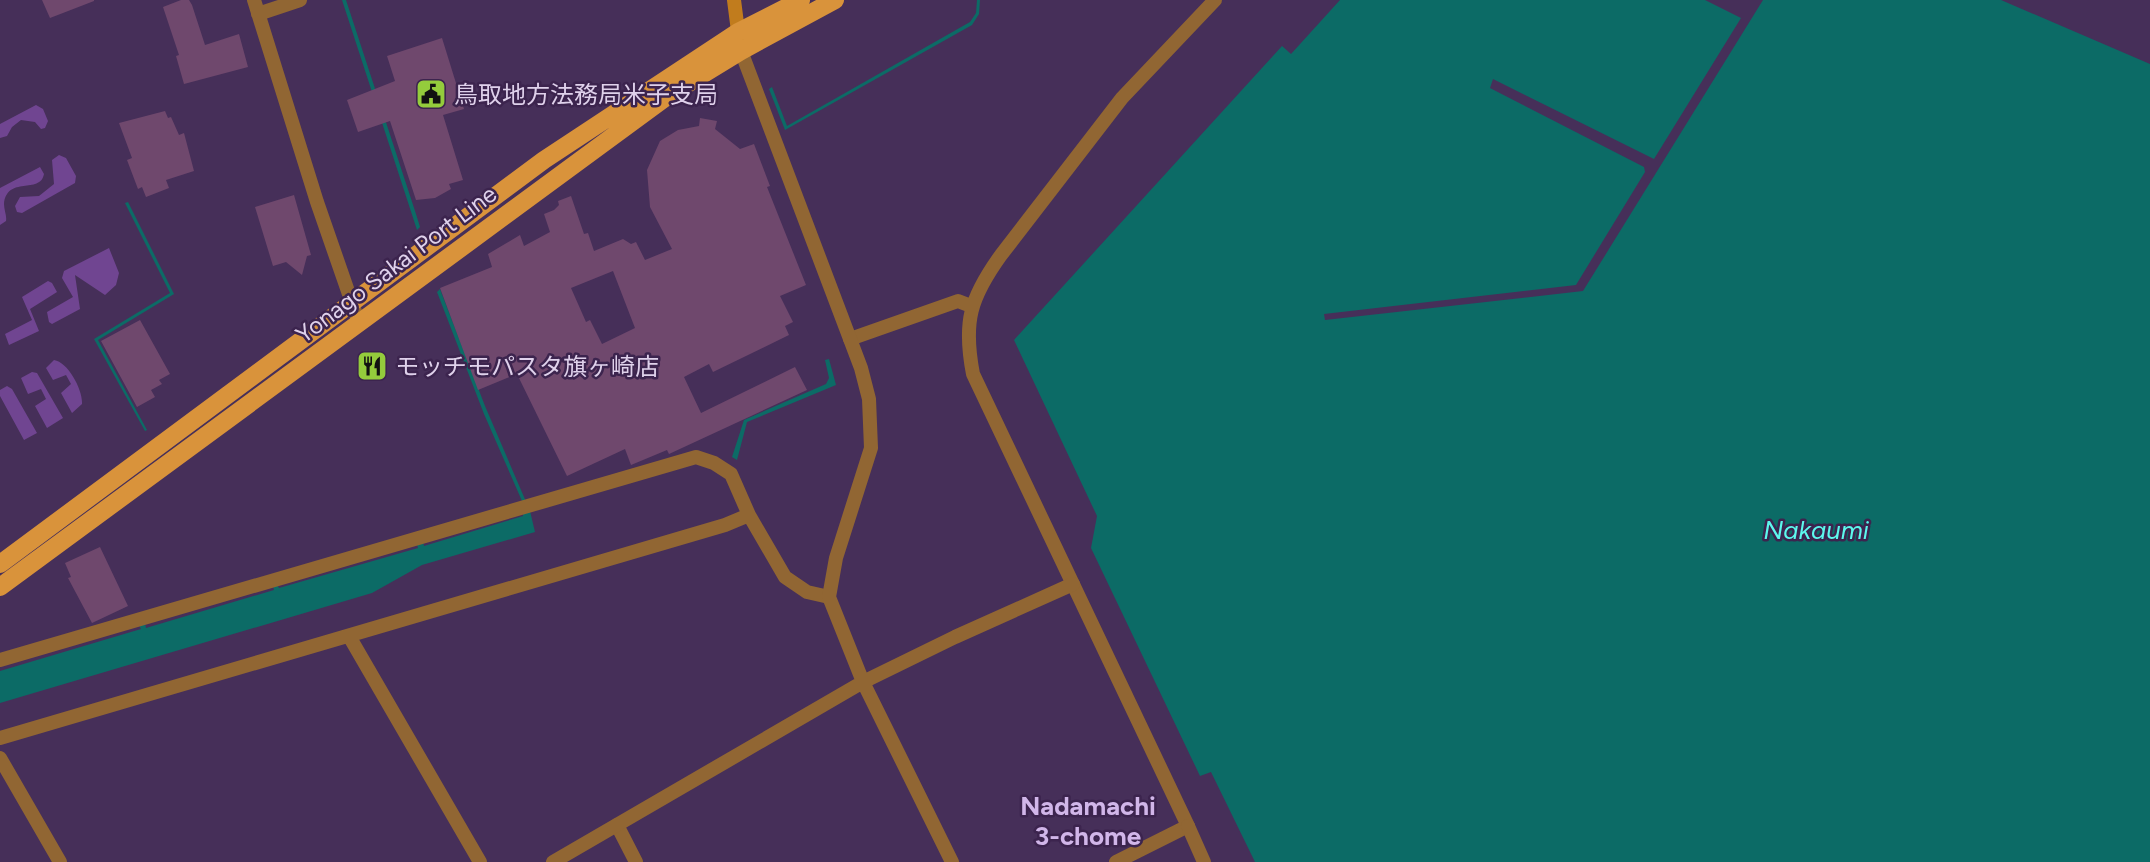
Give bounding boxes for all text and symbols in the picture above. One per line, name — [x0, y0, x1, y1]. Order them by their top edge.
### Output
public building icon: 鳥取地方法務局米子支局 — [414, 77, 448, 111]
place label: 鳥取地方法務局米子支局 — [454, 80, 718, 109]
street label: Yonago Sakai Port Line — [290, 179, 502, 349]
restaurant icon: モッチモパスタ旗ヶ崎店 — [355, 349, 389, 383]
place label: モッチモパスタ旗ヶ崎店 — [395, 352, 659, 381]
water label: Nakaumi — [1763, 514, 1870, 546]
district label: Nadamachi 3-chome — [1020, 790, 1156, 852]

